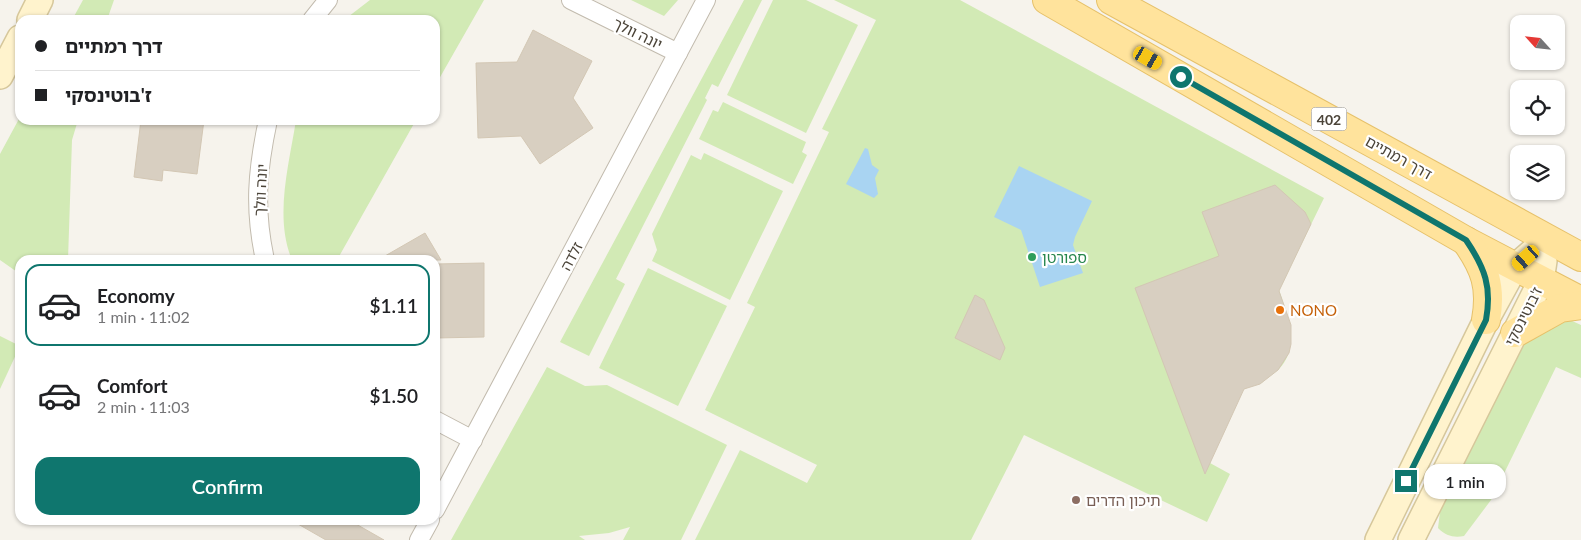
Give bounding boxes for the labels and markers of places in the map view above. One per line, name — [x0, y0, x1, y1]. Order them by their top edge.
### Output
place label: ספורטן — [1042, 248, 1087, 266]
marker: ספורטן — [1026, 251, 1038, 263]
place label: NONO — [1290, 301, 1337, 319]
marker: NONO — [1274, 304, 1286, 316]
place label: תיכון הדרים — [1086, 491, 1160, 509]
marker: תיכון הדרים — [1070, 494, 1082, 506]

